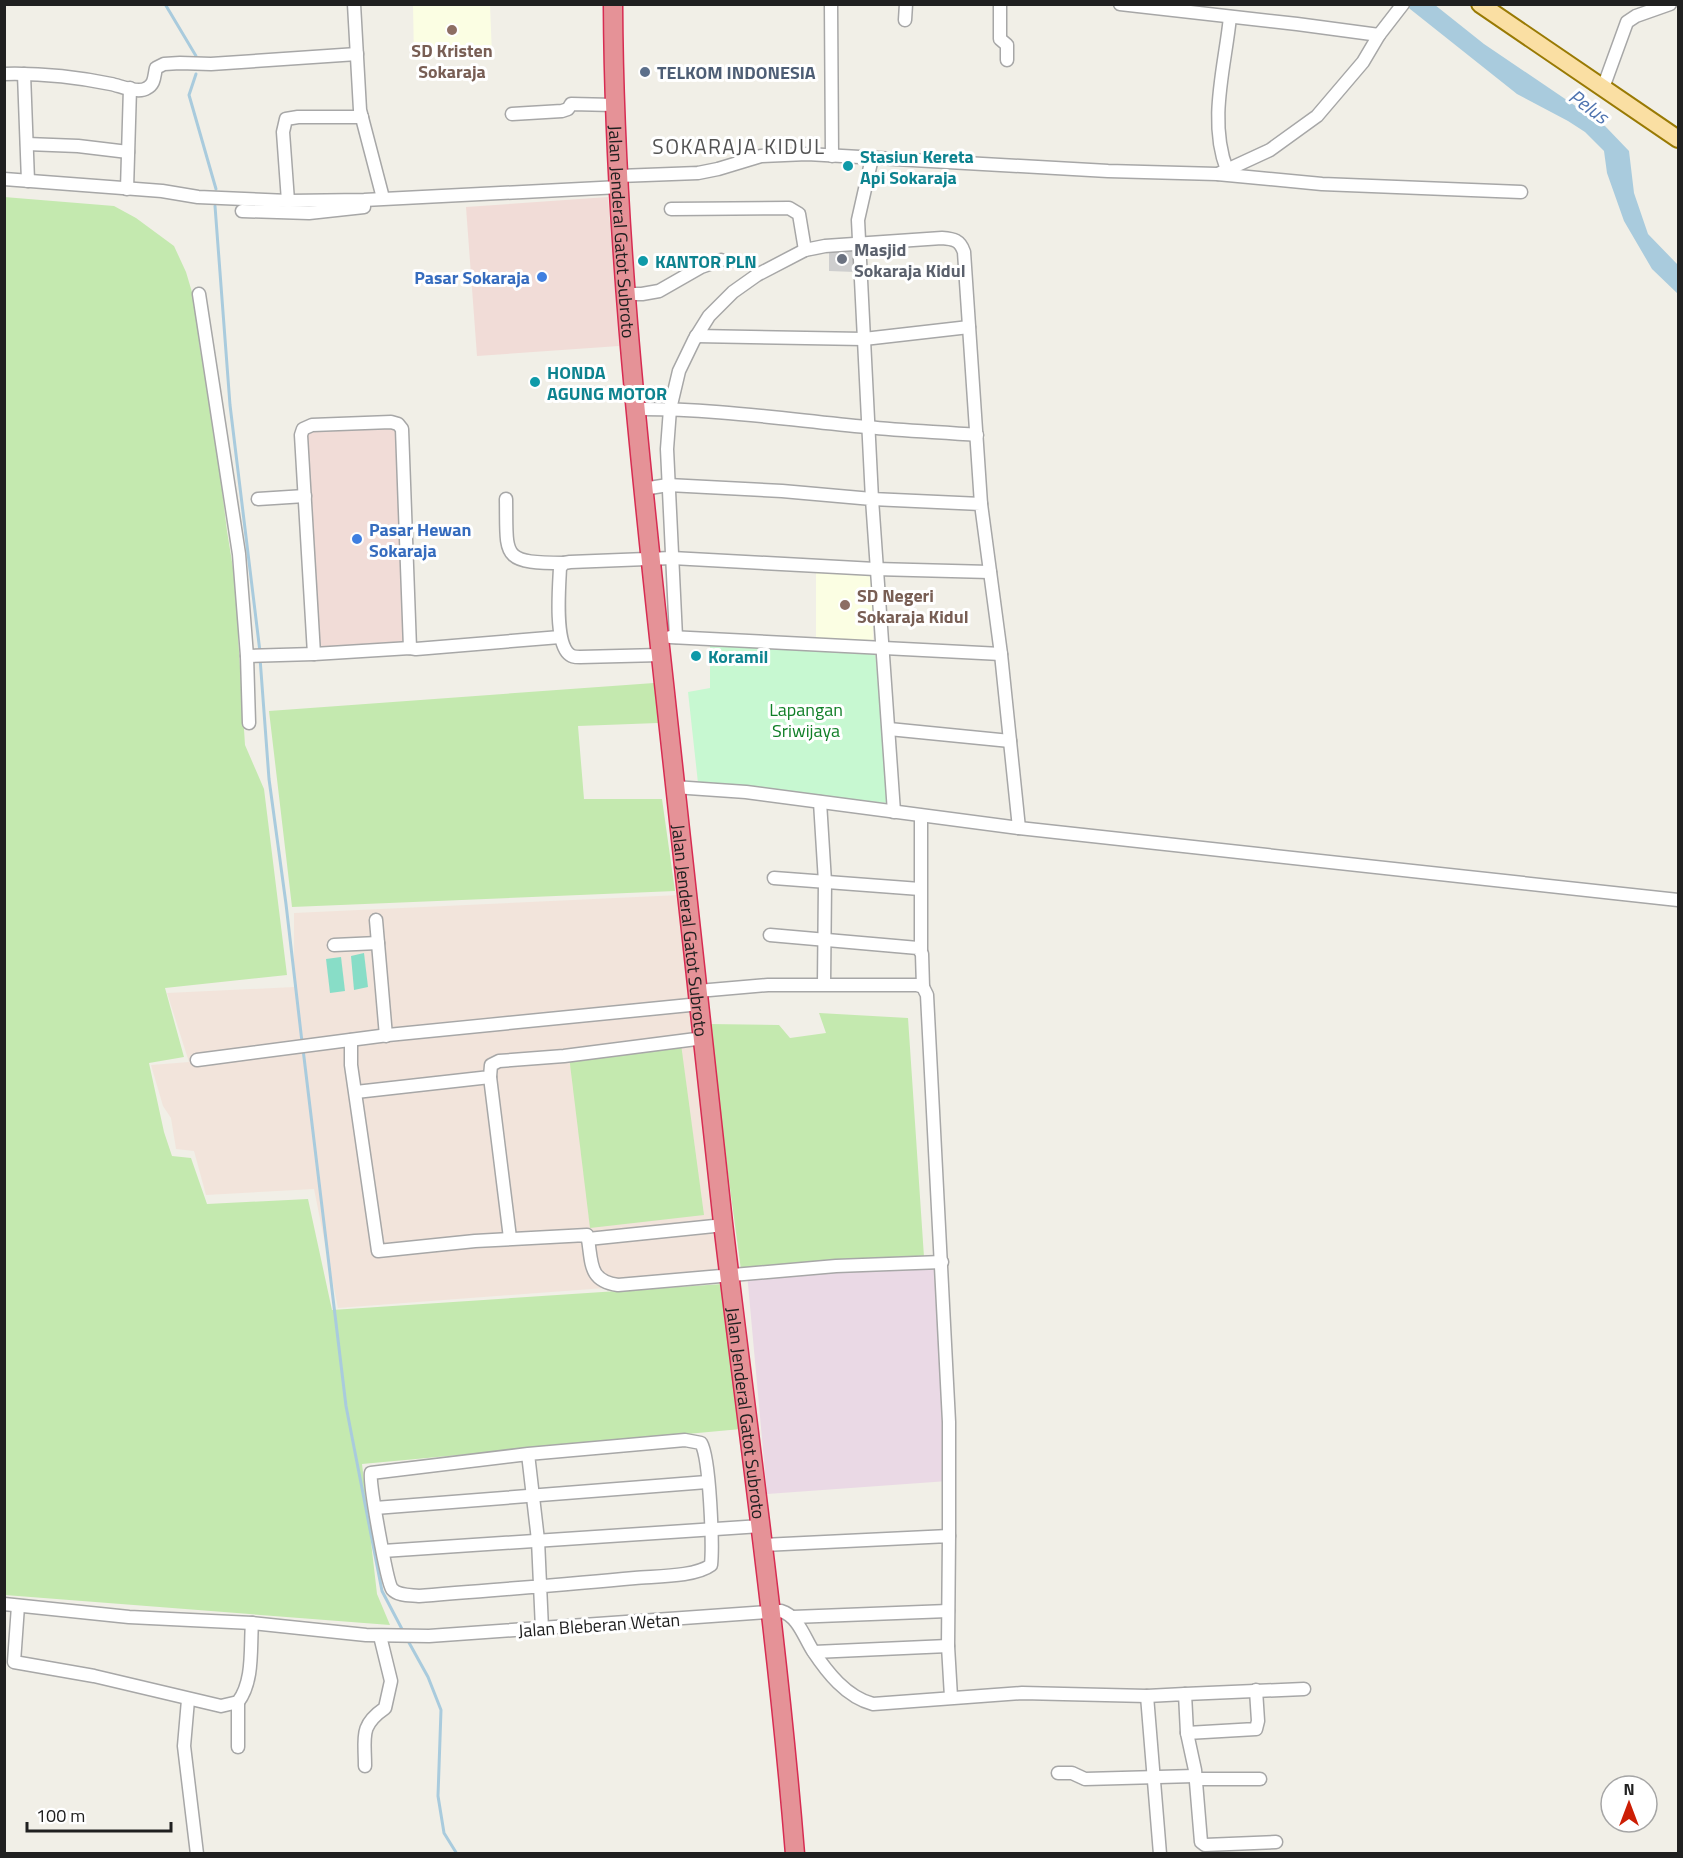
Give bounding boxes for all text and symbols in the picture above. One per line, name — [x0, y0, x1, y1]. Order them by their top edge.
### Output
marker: SD Kristen Sokaraja — [445, 23, 459, 37]
place label: SD Kristen Sokaraja — [411, 37, 493, 85]
place label: TELKOM INDONESIA — [657, 59, 816, 86]
marker: TELKOM INDONESIA — [638, 65, 652, 79]
water label: Pelus — [1562, 81, 1617, 132]
street label: Jalan Jenderal Gatot Subroto — [602, 125, 643, 339]
district label: SOKARAJA KIDUL — [652, 130, 826, 162]
place label: Stasiun Kereta Api Sokaraja — [860, 143, 974, 191]
marker: Stasiun Kereta Api Sokaraja — [841, 159, 855, 173]
place label: Masjid Sokaraja Kidul — [854, 236, 966, 284]
place label: KANTOR PLN — [655, 248, 757, 275]
marker: Masjid Sokaraja Kidul — [835, 252, 849, 266]
marker: KANTOR PLN — [636, 254, 650, 268]
place label: Pasar Sokaraja — [414, 264, 530, 291]
marker: Pasar Sokaraja — [535, 270, 549, 284]
place label: HONDA AGUNG MOTOR — [547, 359, 667, 407]
marker: HONDA AGUNG MOTOR — [528, 375, 542, 389]
place label: Pasar Hewan Sokaraja — [369, 516, 471, 564]
marker: Pasar Hewan Sokaraja — [350, 532, 364, 546]
place label: SD Negeri Sokaraja Kidul — [857, 582, 969, 630]
marker: SD Negeri Sokaraja Kidul — [838, 598, 852, 612]
place label: Koramil — [708, 643, 768, 670]
marker: Koramil — [689, 649, 703, 663]
park label: Lapangan Sriwijaya — [769, 696, 843, 744]
street label: Jalan Jenderal Gatot Subroto — [665, 823, 715, 1038]
street label: Jalan Jenderal Gatot Subroto — [720, 1306, 773, 1521]
street label: Jalan Bleberan Wetan — [517, 1606, 681, 1644]
north arrow — [1599, 1774, 1659, 1834]
text: N — [1623, 1777, 1635, 1801]
scale bar — [27, 1795, 171, 1833]
text: 100 m — [36, 1802, 85, 1829]

